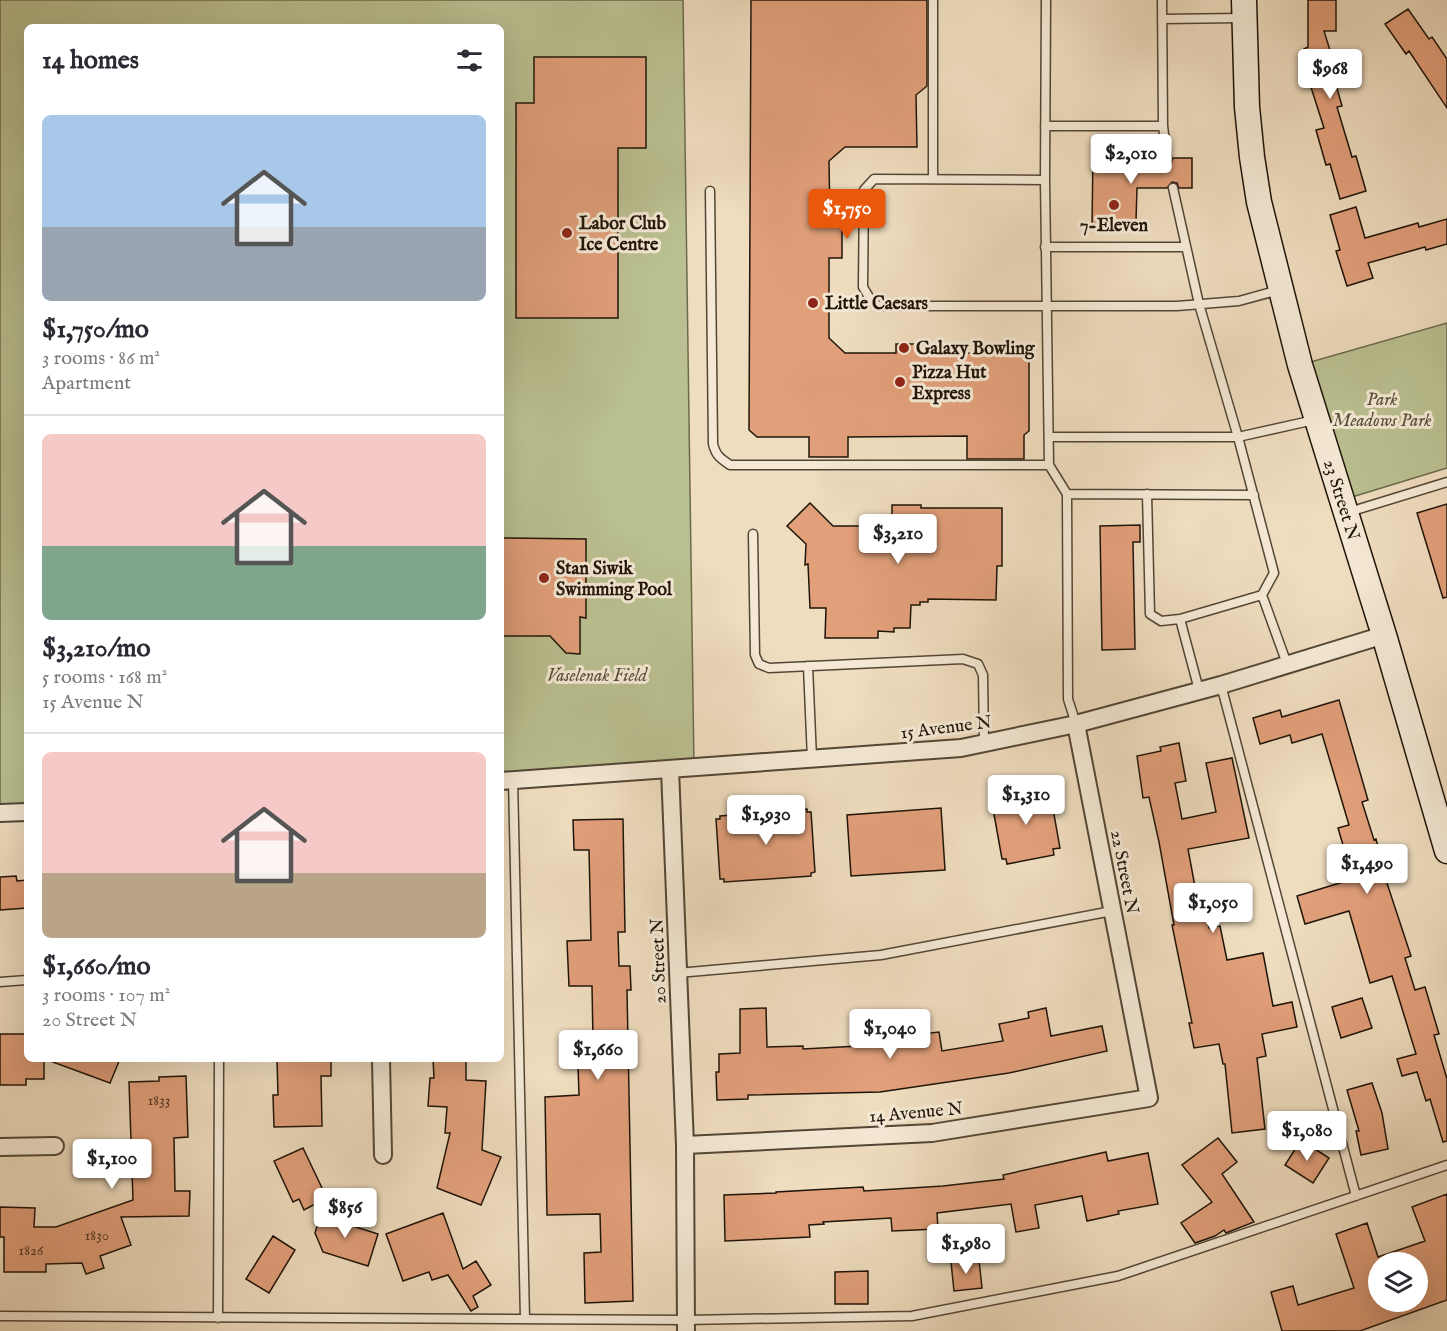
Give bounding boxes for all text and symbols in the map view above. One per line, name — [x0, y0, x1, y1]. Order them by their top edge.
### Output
text: 14 homes — [42, 44, 139, 77]
icon: filters — [453, 44, 486, 77]
pin: $968 — [1294, 49, 1366, 100]
text: $968 — [1312, 56, 1348, 81]
pin: $2,010 — [1082, 134, 1180, 185]
text: $2,010 — [1105, 141, 1157, 166]
icon: home — [210, 154, 318, 262]
pin: $1,750 — [798, 189, 896, 240]
text: $1,750 — [822, 196, 872, 221]
marker: 7-Eleven — [1107, 198, 1121, 212]
place label: Labor Club Ice Centre — [579, 213, 666, 257]
place label: 7-Eleven — [1080, 215, 1148, 238]
marker: Labor Club Ice Centre — [560, 226, 574, 240]
place label: Little Caesars — [825, 293, 929, 316]
marker: Little Caesars — [806, 296, 820, 310]
text: $1,750/mo — [42, 313, 149, 346]
place label: Galaxy Bowling — [916, 338, 1036, 361]
marker: Galaxy Bowling — [897, 341, 911, 355]
text: 3 rooms · 86 m² — [42, 346, 160, 371]
place label: Pizza Hut Express — [912, 362, 987, 406]
text: Apartment — [42, 371, 131, 396]
marker: Pizza Hut Express — [893, 375, 907, 389]
park label: Park Meadows Park — [1332, 389, 1432, 433]
street label: 23 Street N — [1317, 457, 1364, 544]
icon: home — [210, 473, 318, 581]
pin: $3,210 — [849, 514, 947, 565]
text: $3,210 — [873, 521, 923, 546]
place label: Stan Siwik Swimming Pool — [556, 558, 673, 602]
marker: Stan Siwik Swimming Pool — [537, 571, 551, 585]
text: $3,210/mo — [42, 632, 150, 665]
text: 5 rooms · 168 m² — [42, 665, 167, 690]
park label: Vaselenak Field — [547, 665, 649, 688]
text: 15 Avenue N — [42, 690, 144, 715]
street label: 15 Avenue N — [899, 711, 993, 745]
pin: $1,310 — [977, 775, 1075, 826]
text: $1,310 — [1002, 782, 1050, 807]
icon: home — [210, 791, 318, 899]
pin: $1,930 — [717, 795, 815, 846]
text: $1,930 — [741, 802, 791, 827]
street label: 22 Street N — [1104, 828, 1143, 917]
pin: $1,490 — [1318, 844, 1416, 895]
text: $1,490 — [1341, 851, 1393, 876]
pin: $1,050 — [1164, 883, 1262, 934]
text: $1,050 — [1188, 890, 1238, 915]
street label: 20 Street N — [647, 917, 672, 1004]
text: $1,660/mo — [42, 950, 151, 983]
text: 3 rooms · 107 m² — [42, 983, 170, 1008]
text: 20 Street N — [42, 1008, 137, 1033]
pin: $1,040 — [841, 1009, 939, 1060]
text: $1,040 — [863, 1016, 917, 1041]
pin: $1,660 — [549, 1030, 647, 1081]
text: $1,660 — [573, 1037, 623, 1062]
house number: 1833 — [148, 1091, 170, 1110]
street label: 14 Avenue N — [868, 1098, 964, 1129]
pin: $1,080 — [1258, 1111, 1356, 1162]
text: $1,080 — [1281, 1118, 1333, 1143]
pin: $1,100 — [63, 1139, 161, 1190]
text: $1,100 — [87, 1146, 137, 1171]
pin: $856 — [309, 1188, 381, 1239]
text: $856 — [328, 1195, 362, 1220]
pin: $1,980 — [917, 1224, 1015, 1275]
house number: 1830 — [85, 1226, 109, 1245]
text: $1,980 — [941, 1231, 991, 1256]
house number: 1826 — [19, 1241, 44, 1260]
map controls — [1368, 1252, 1428, 1312]
button: layers — [1368, 1252, 1428, 1312]

